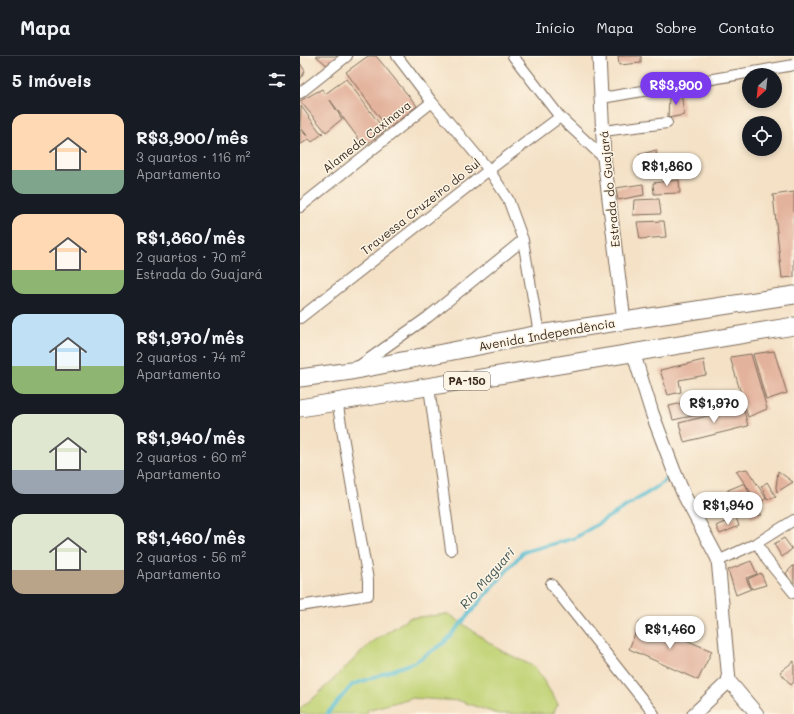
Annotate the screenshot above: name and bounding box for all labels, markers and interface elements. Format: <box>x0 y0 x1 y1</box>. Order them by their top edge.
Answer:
text: Mapa <box>20 15 71 40</box>
text: Início <box>535 18 575 37</box>
text: Mapa <box>597 18 634 37</box>
text: Sobre <box>656 18 697 37</box>
text: Contato <box>719 18 774 37</box>
north arrow <box>742 68 782 108</box>
map controls <box>742 68 782 156</box>
text: 5 imóveis <box>12 69 91 91</box>
icon: filters <box>266 69 288 91</box>
pin: R$3,900 <box>639 72 713 106</box>
text: R$3,900 <box>649 76 703 93</box>
street label: Alameda Caxinava <box>319 97 414 176</box>
button: locate <box>742 116 782 156</box>
text: R$3,900/mês <box>136 126 248 148</box>
icon: home <box>44 130 92 178</box>
street label: Estrada do Guajará <box>595 130 623 248</box>
text: 3 quartos · 116 m² <box>136 148 251 165</box>
pin: R$1,860 <box>630 153 704 187</box>
street label: Travessa Cruzeiro do Sul <box>357 154 484 258</box>
text: R$1,860 <box>641 157 693 174</box>
text: Apartamento <box>136 165 221 182</box>
text: R$1,860/mês <box>136 226 245 248</box>
icon: home <box>44 230 92 278</box>
text: 2 quartos · 70 m² <box>136 248 246 265</box>
text: Estrada do Guajará <box>136 265 263 282</box>
street label: Avenida Independência <box>477 314 616 354</box>
text: R$1,970/mês <box>136 326 244 348</box>
icon: home <box>44 330 92 378</box>
text: 2 quartos · 74 m² <box>136 348 246 365</box>
text: Apartamento <box>136 365 221 382</box>
road number: PA-150 <box>444 372 490 390</box>
pin: R$1,970 <box>677 390 751 424</box>
text: R$1,970 <box>689 394 739 411</box>
text: R$1,940/mês <box>136 426 245 448</box>
icon: home <box>44 430 92 478</box>
text: 2 quartos · 60 m² <box>136 448 247 465</box>
text: Apartamento <box>136 465 221 482</box>
pin: R$1,940 <box>691 492 765 526</box>
text: R$1,940 <box>702 496 754 513</box>
text: R$1,460/mês <box>136 526 245 548</box>
icon: home <box>44 530 92 578</box>
water label: Rio Maguari <box>455 543 518 612</box>
text: 2 quartos · 56 m² <box>136 548 246 565</box>
text: Apartamento <box>136 565 221 582</box>
pin: R$1,460 <box>633 616 707 650</box>
text: R$1,460 <box>644 620 696 637</box>

